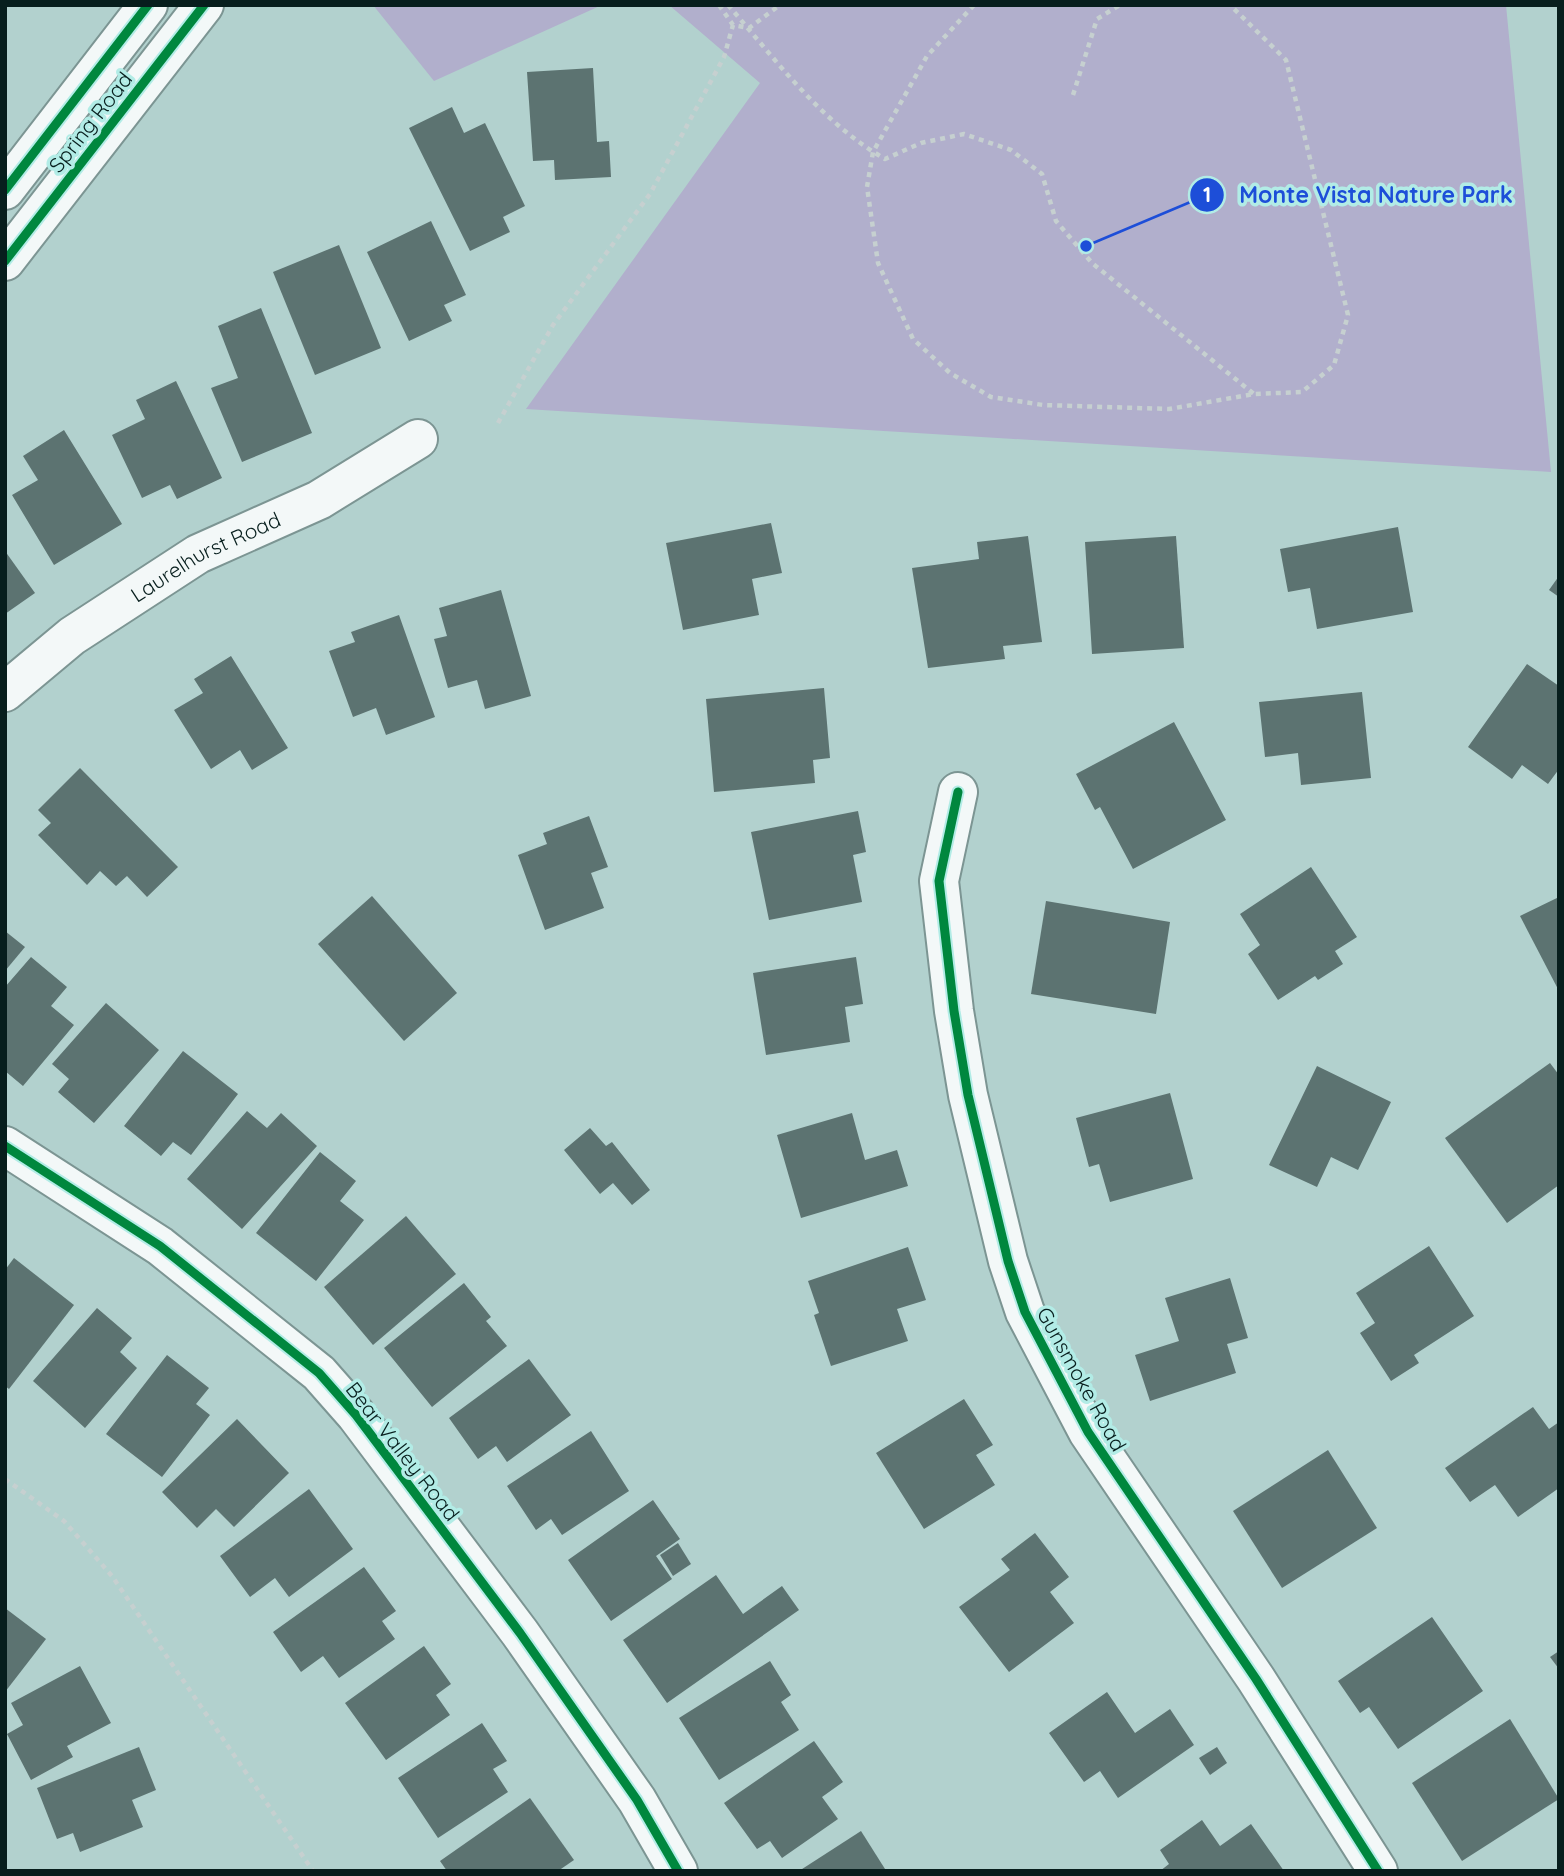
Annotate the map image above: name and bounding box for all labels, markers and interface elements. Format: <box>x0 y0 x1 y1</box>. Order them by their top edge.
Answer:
street label: Spring Road <box>43 67 137 177</box>
callout: Monte Vista Nature Park <box>1190 173 1526 217</box>
text: Monte Vista Nature Park <box>1239 180 1513 209</box>
text: 1 <box>1203 181 1211 207</box>
street label: Laurelhurst Road <box>125 506 284 607</box>
street label: Gunsmoke Road <box>1032 1302 1132 1456</box>
street label: Bear Valley Road <box>341 1376 465 1526</box>

